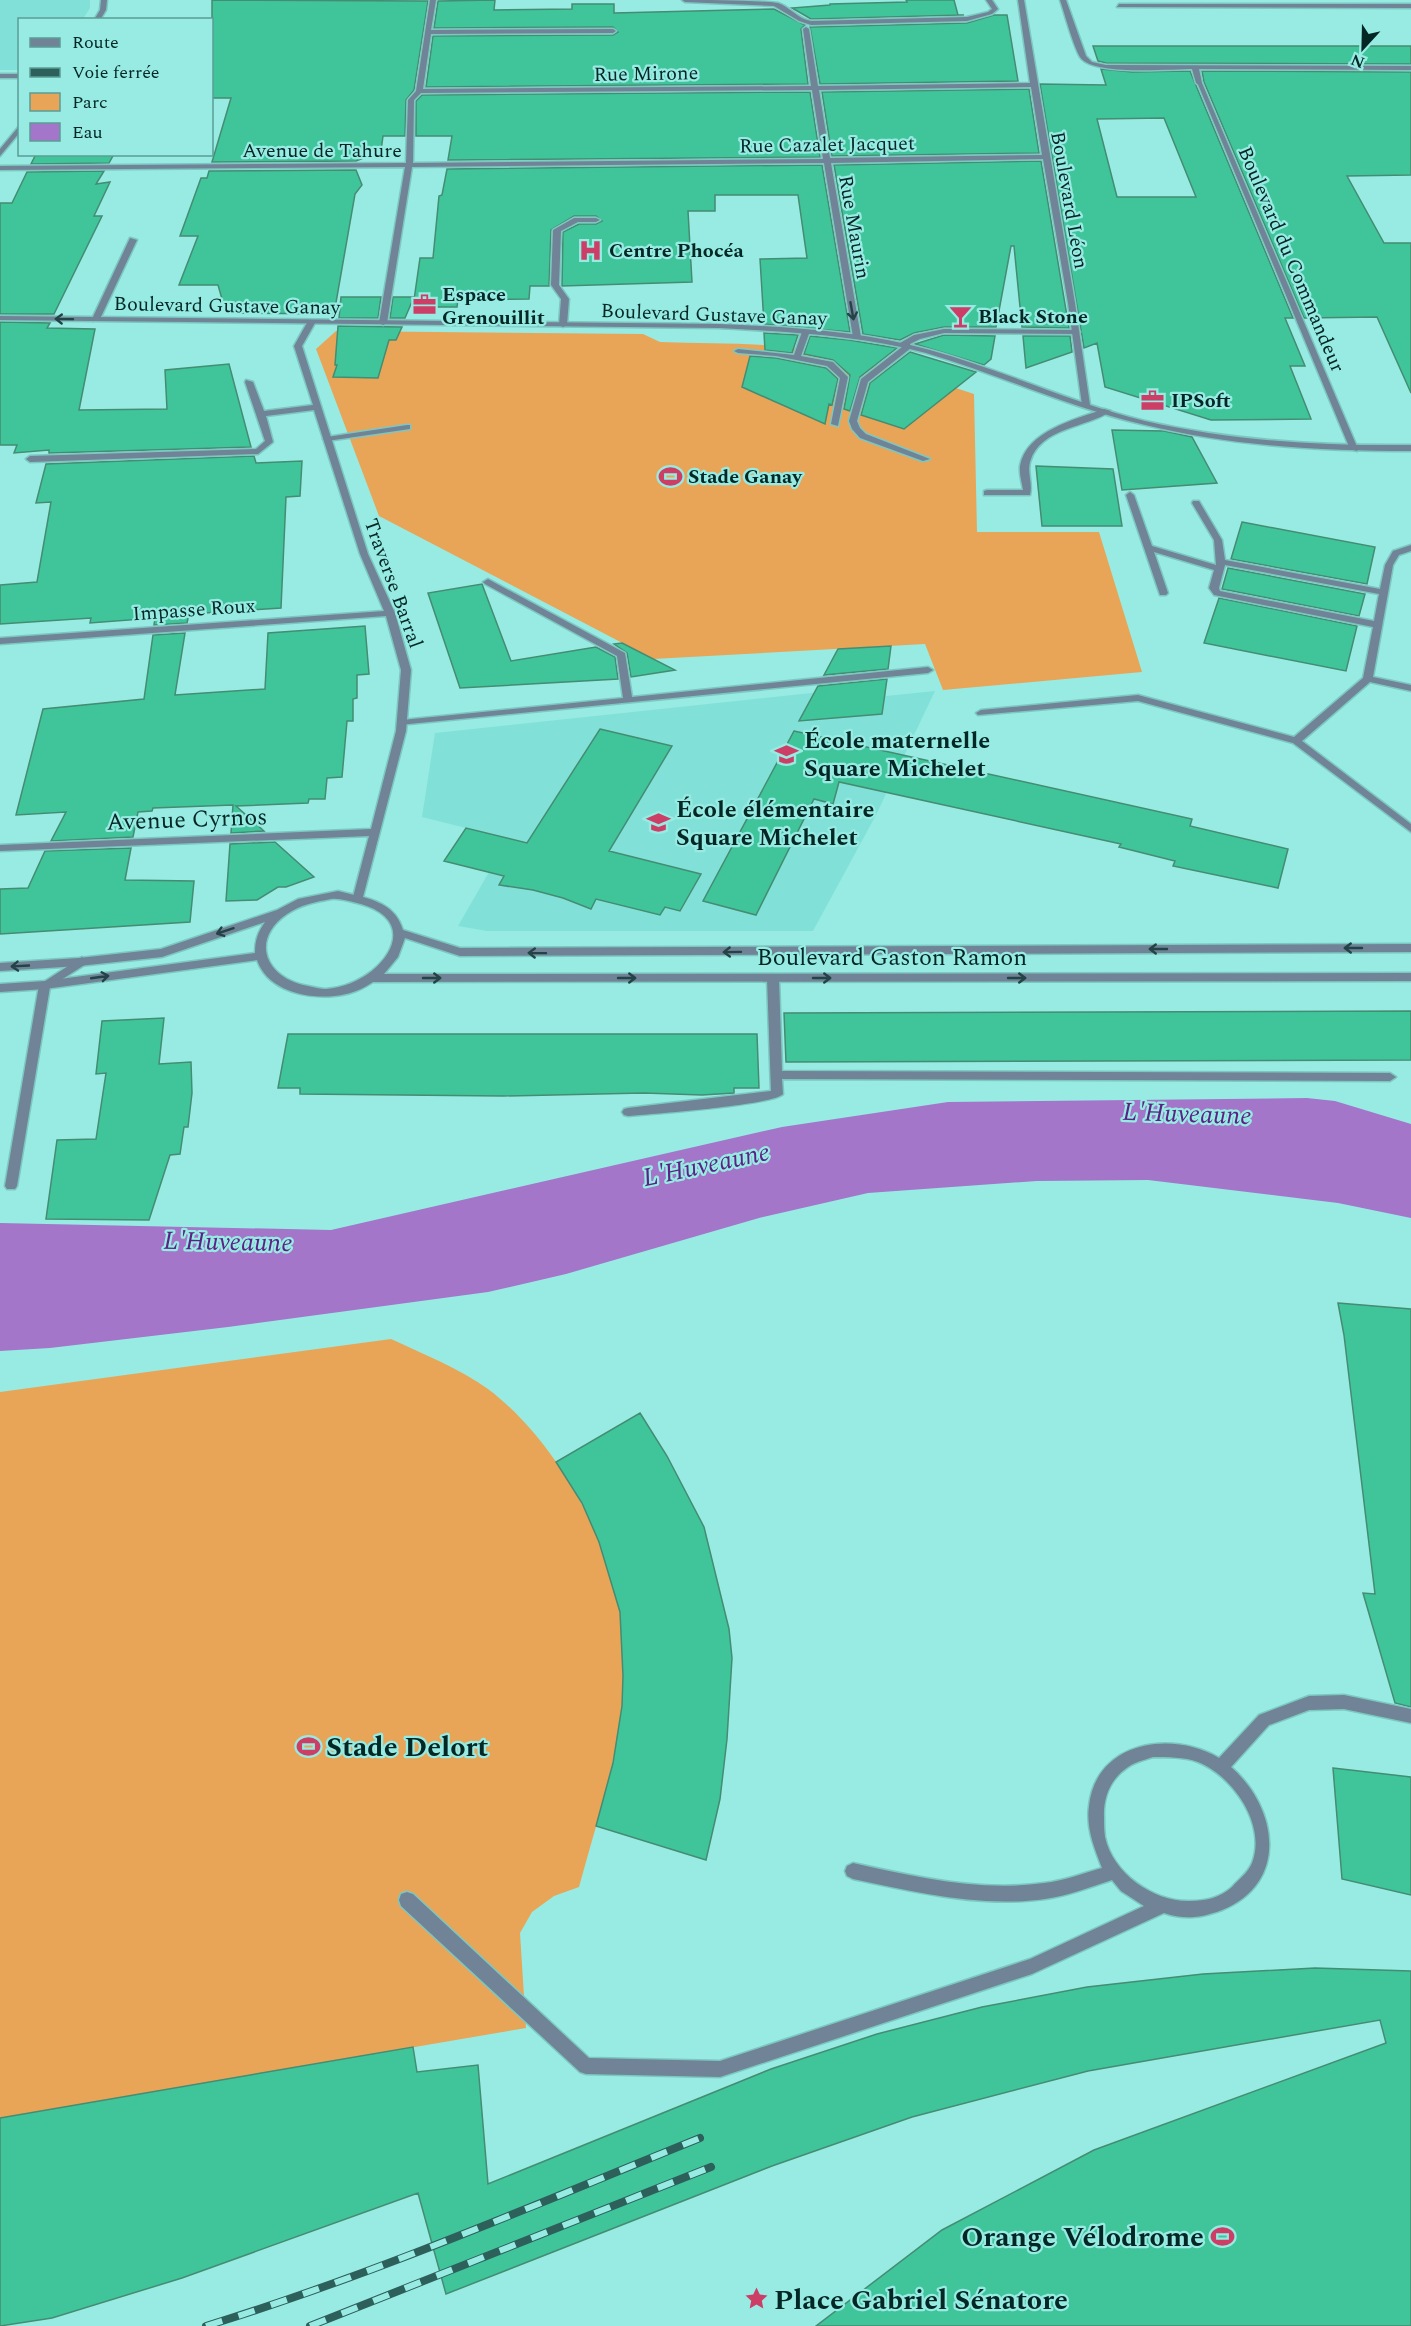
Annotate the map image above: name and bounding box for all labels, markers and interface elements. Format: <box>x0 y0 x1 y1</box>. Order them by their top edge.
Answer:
legend <box>18 18 213 156</box>
north arrow <box>1333 18 1393 78</box>
text: Route <box>72 29 119 56</box>
text: N <box>1347 47 1368 75</box>
street label: Rue Mirone <box>593 58 699 90</box>
text: Voie ferrée <box>72 59 160 86</box>
text: Parc <box>72 89 108 116</box>
text: Eau <box>72 119 103 146</box>
street label: Rue Cazalet Jacquet <box>739 128 915 162</box>
street label: Boulevard Léon <box>1042 129 1096 271</box>
street label: Avenue de Tahure <box>242 136 402 166</box>
street label: Boulevard du Commandeur <box>1230 142 1352 377</box>
street label: Rue Maurin <box>830 173 878 282</box>
place label: Centre Phocéa <box>609 236 744 266</box>
hospital icon: Centre Phocéa <box>578 237 604 263</box>
place label: Espace Grenouillit <box>442 280 545 333</box>
street label: Boulevard Gustave Ganay <box>113 289 342 323</box>
office icon: Espace Grenouillit <box>411 292 437 318</box>
street label: Boulevard Gustave Ganay <box>600 296 829 334</box>
one-way arrow <box>847 301 858 320</box>
place label: Black Stone <box>978 302 1088 332</box>
bar icon: Black Stone <box>947 303 973 329</box>
one-way arrow <box>54 313 74 325</box>
place label: IPSoft <box>1171 386 1231 416</box>
office icon: IPSoft <box>1140 387 1166 413</box>
place label: Stade Ganay <box>688 462 803 492</box>
sports icon: Stade Ganay <box>657 463 683 489</box>
street label: Traverse Barral <box>356 514 430 652</box>
street label: Impasse Roux <box>132 591 257 629</box>
place label: École maternelle Square Michelet <box>804 723 990 787</box>
school or university icon: École maternelle Square Michelet <box>773 741 799 767</box>
place label: École élémentaire Square Michelet <box>676 792 874 856</box>
street label: Avenue Cyrnos <box>106 799 268 841</box>
school or university icon: École élémentaire Square Michelet <box>645 810 671 836</box>
one-way arrow <box>216 926 235 937</box>
street label: Boulevard Gaston Ramon <box>757 940 1027 976</box>
one-way arrow <box>1343 942 1363 954</box>
one-way arrow <box>1148 943 1168 955</box>
one-way arrow <box>722 946 742 957</box>
one-way arrow <box>527 947 547 959</box>
one-way arrow <box>10 960 30 971</box>
one-way arrow <box>89 971 109 982</box>
one-way arrow <box>422 972 442 984</box>
one-way arrow <box>812 972 832 984</box>
one-way arrow <box>1007 972 1027 984</box>
one-way arrow <box>617 973 637 984</box>
water label: L'Huveaune <box>1122 1092 1252 1136</box>
water label: L'Huveaune <box>639 1132 774 1198</box>
water label: L'Huveaune <box>163 1221 293 1263</box>
place label: Stade Delort <box>326 1726 488 1769</box>
sports icon: Stade Delort <box>295 1733 321 1759</box>
place label: Orange Vélodrome <box>961 2216 1204 2259</box>
sports icon: Orange Vélodrome <box>1209 2223 1235 2249</box>
place label: Place Gabriel Sénatore <box>774 2279 1068 2322</box>
place icon: Place Gabriel Sénatore <box>743 2286 769 2312</box>

